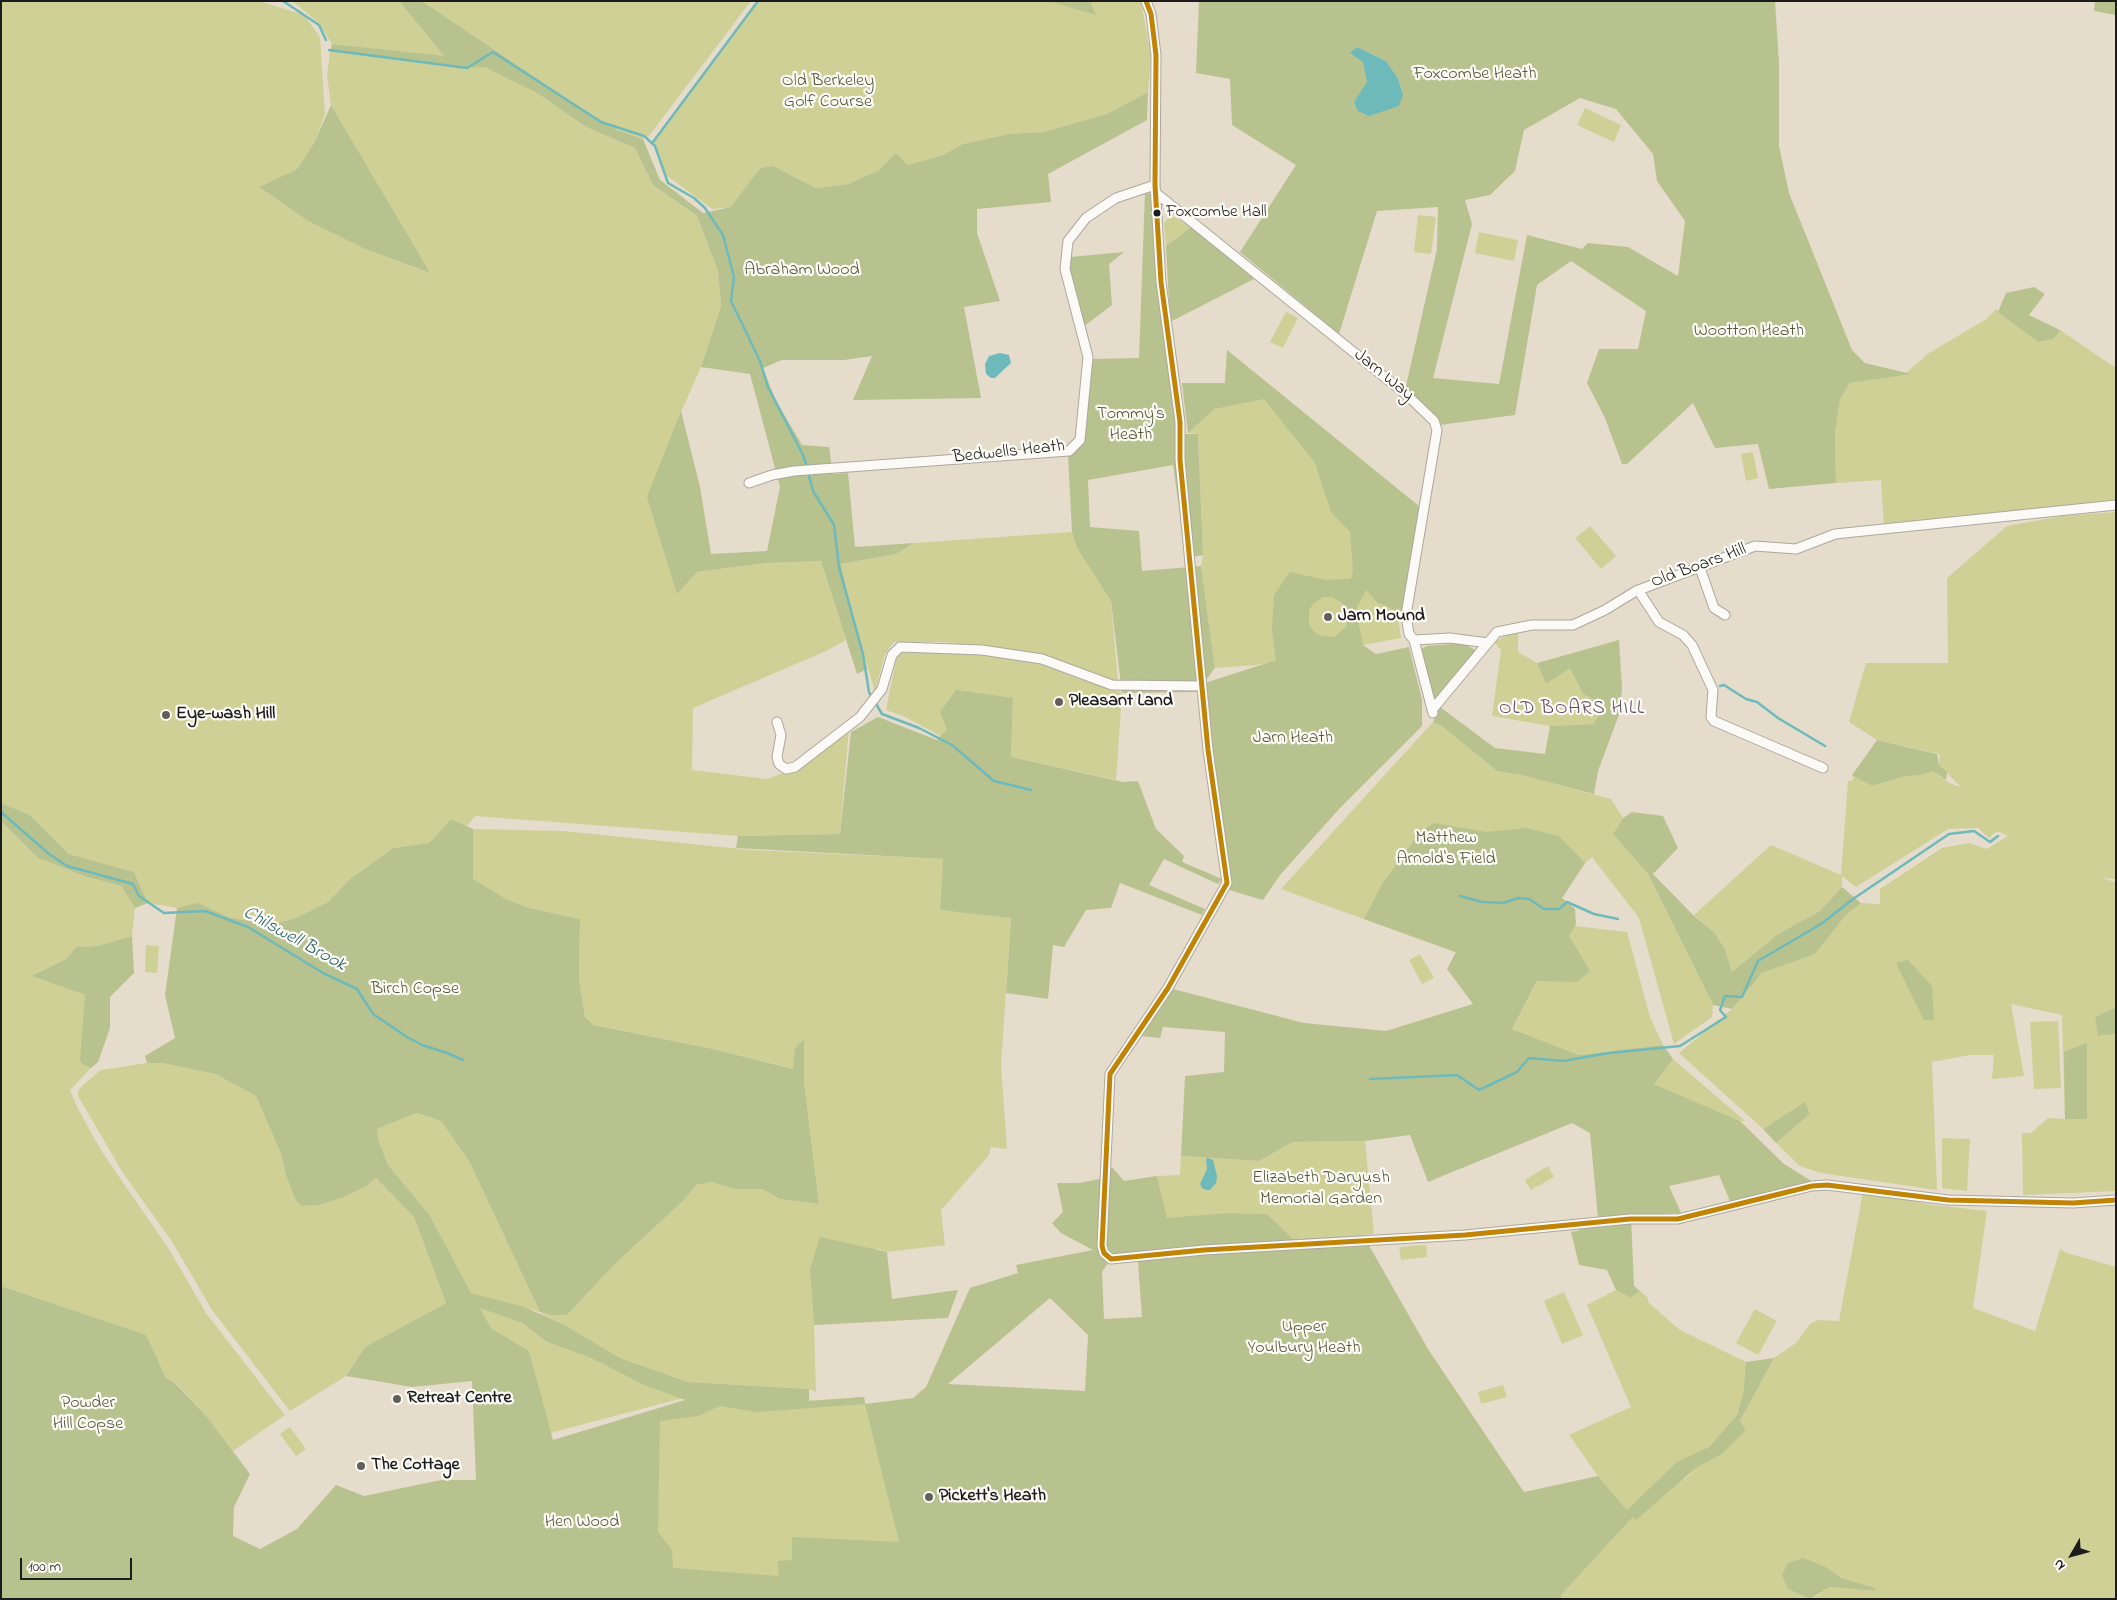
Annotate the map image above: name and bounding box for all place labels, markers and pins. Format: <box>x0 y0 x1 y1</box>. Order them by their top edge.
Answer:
place label: Foxcombe Hall <box>1166 203 1267 223</box>
marker: Foxcombe Hall <box>1152 208 1162 218</box>
place label: Jarn Mound <box>1338 606 1425 628</box>
marker: Jarn Mound <box>1322 611 1334 623</box>
place label: Pleasant Land <box>1069 691 1173 713</box>
marker: Pleasant Land <box>1053 696 1065 708</box>
place label: Eye-wash Hill <box>176 704 275 726</box>
marker: Eye-wash Hill <box>160 709 172 721</box>
place label: Retreat Centre <box>407 1388 511 1410</box>
marker: Retreat Centre <box>391 1393 403 1405</box>
place label: The Cottage <box>371 1455 460 1477</box>
marker: The Cottage <box>355 1460 367 1472</box>
place label: Pickett's Heath <box>939 1486 1046 1508</box>
marker: Pickett's Heath <box>923 1491 935 1503</box>

